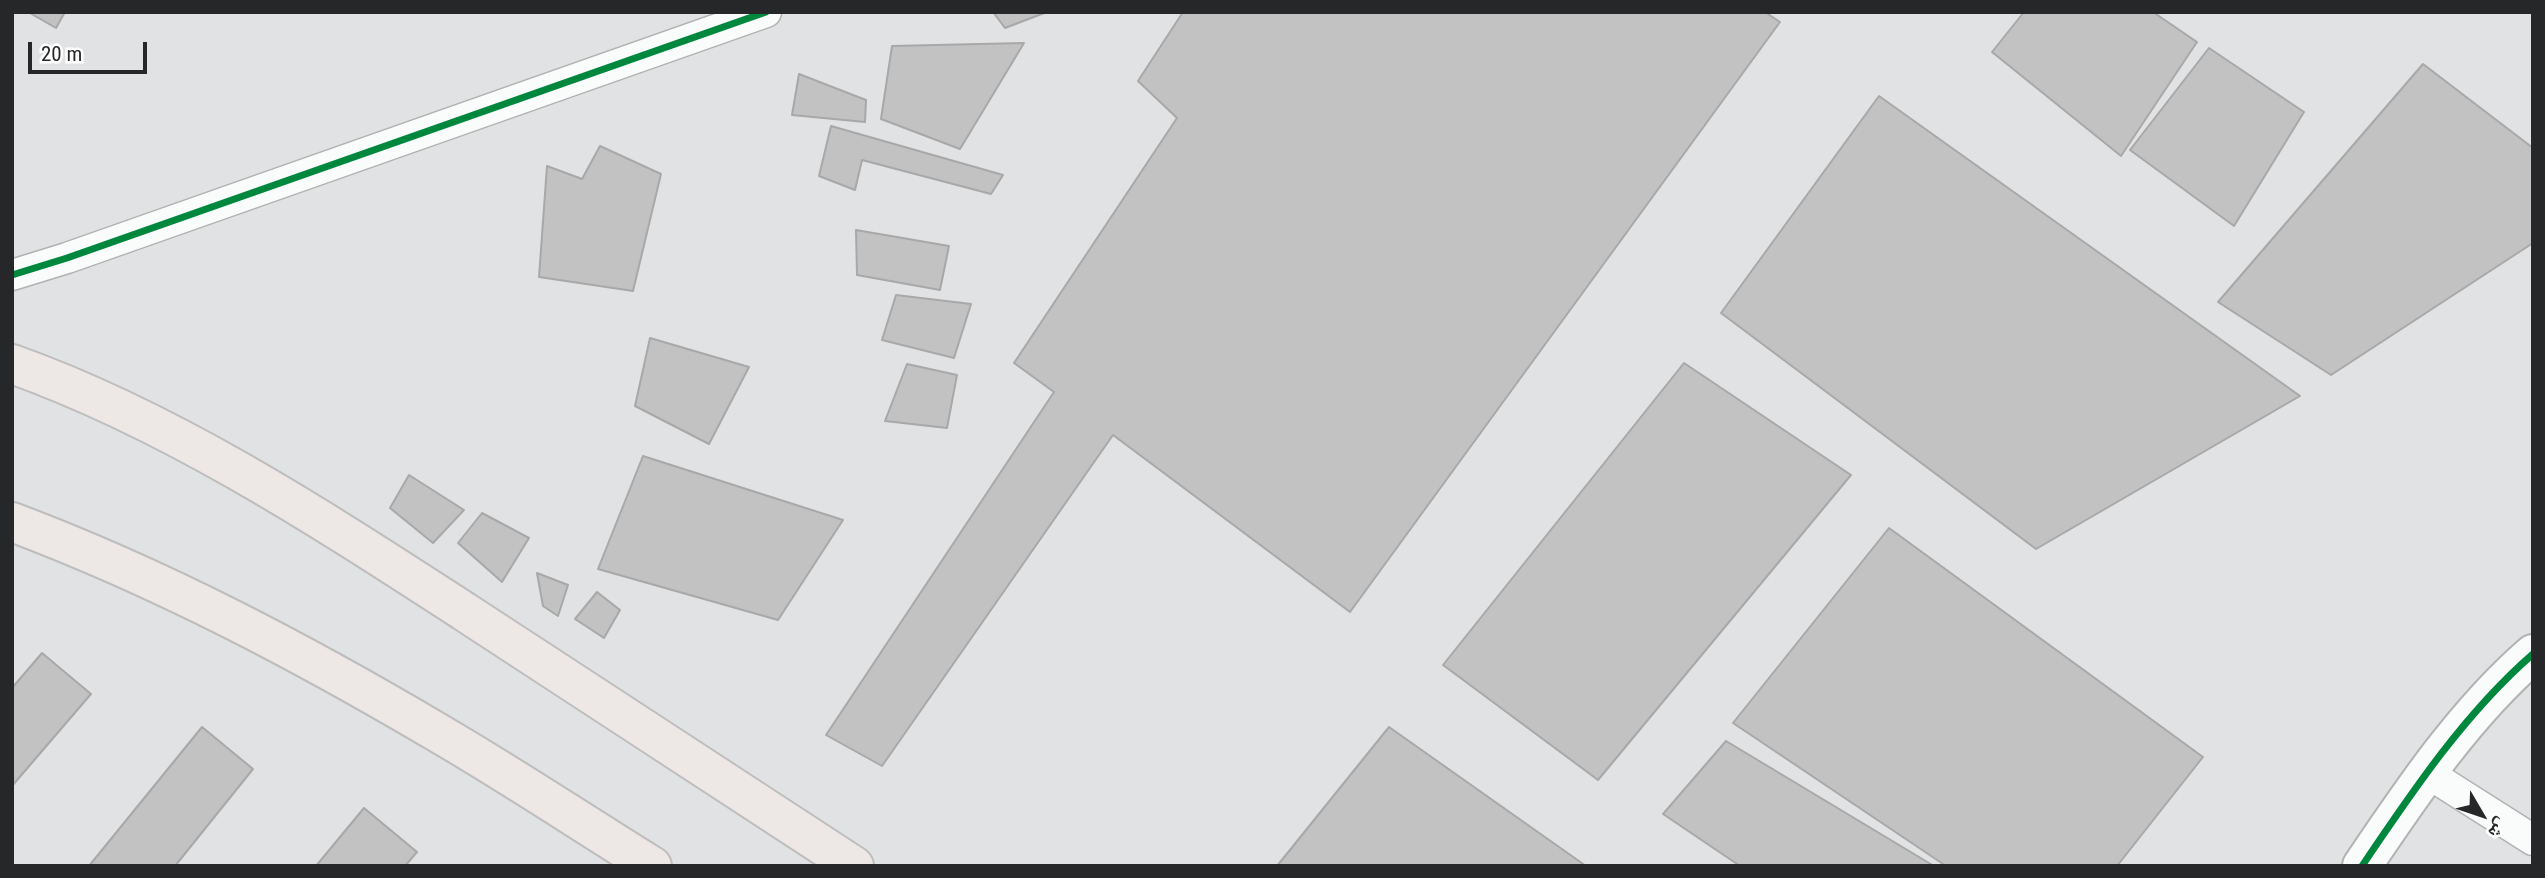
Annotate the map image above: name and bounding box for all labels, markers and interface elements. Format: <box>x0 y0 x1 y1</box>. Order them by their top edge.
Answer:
scale bar <box>32 28 150 72</box>
text: 20 m <box>41 42 82 66</box>
north arrow <box>2447 780 2517 850</box>
text: ش <box>2483 813 2514 844</box>

